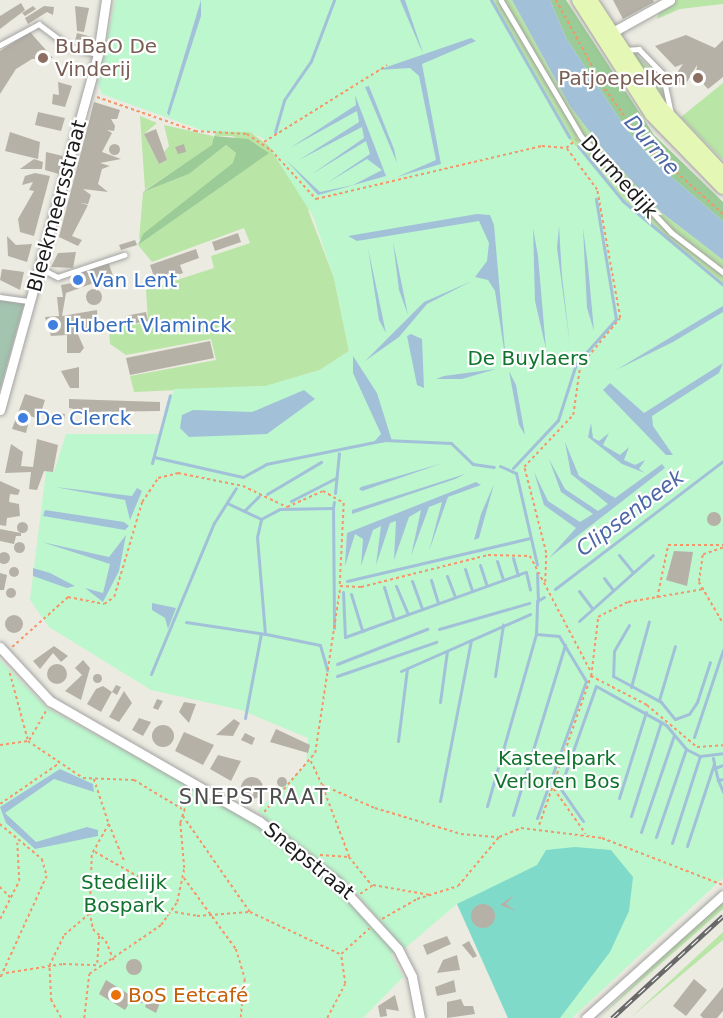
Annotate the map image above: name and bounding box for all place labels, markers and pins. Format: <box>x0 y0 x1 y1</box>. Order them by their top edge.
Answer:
place label: BuBaO De Vinderij <box>55 34 157 81</box>
marker: BuBaO De Vinderij <box>36 51 50 65</box>
place label: Patjoepelken <box>558 66 686 90</box>
marker: Patjoepelken <box>691 71 705 85</box>
place label: Van Lent <box>90 268 177 292</box>
marker: Van Lent <box>71 273 85 287</box>
place label: Hubert Vlaminck <box>65 313 232 337</box>
marker: Hubert Vlaminck <box>46 318 60 332</box>
place label: De Clerck <box>35 406 131 430</box>
marker: De Clerck <box>16 411 30 425</box>
place label: BoS Eetcafé <box>128 983 248 1007</box>
marker: BoS Eetcafé <box>109 988 123 1002</box>

